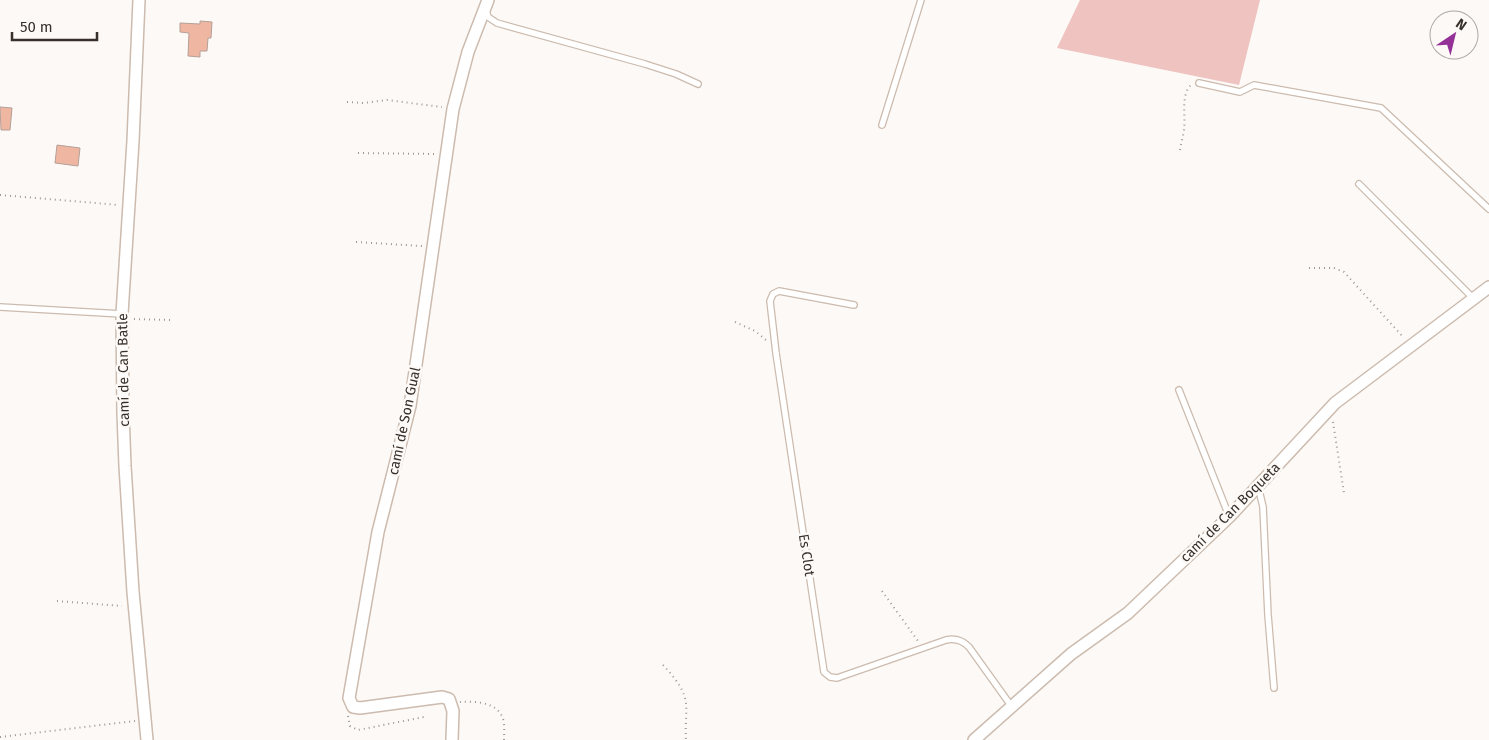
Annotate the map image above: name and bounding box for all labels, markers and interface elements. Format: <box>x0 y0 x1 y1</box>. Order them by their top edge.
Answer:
scale bar <box>12 10 98 42</box>
north arrow <box>1429 10 1479 60</box>
text: N <box>1452 15 1470 34</box>
text: 50 m <box>20 18 53 36</box>
street label: camí de Can Batle <box>114 313 133 427</box>
street label: camí de Son Gual <box>385 366 424 477</box>
street label: camí de Can Boqueta <box>1177 459 1284 566</box>
street label: Es Clot <box>795 533 818 578</box>

